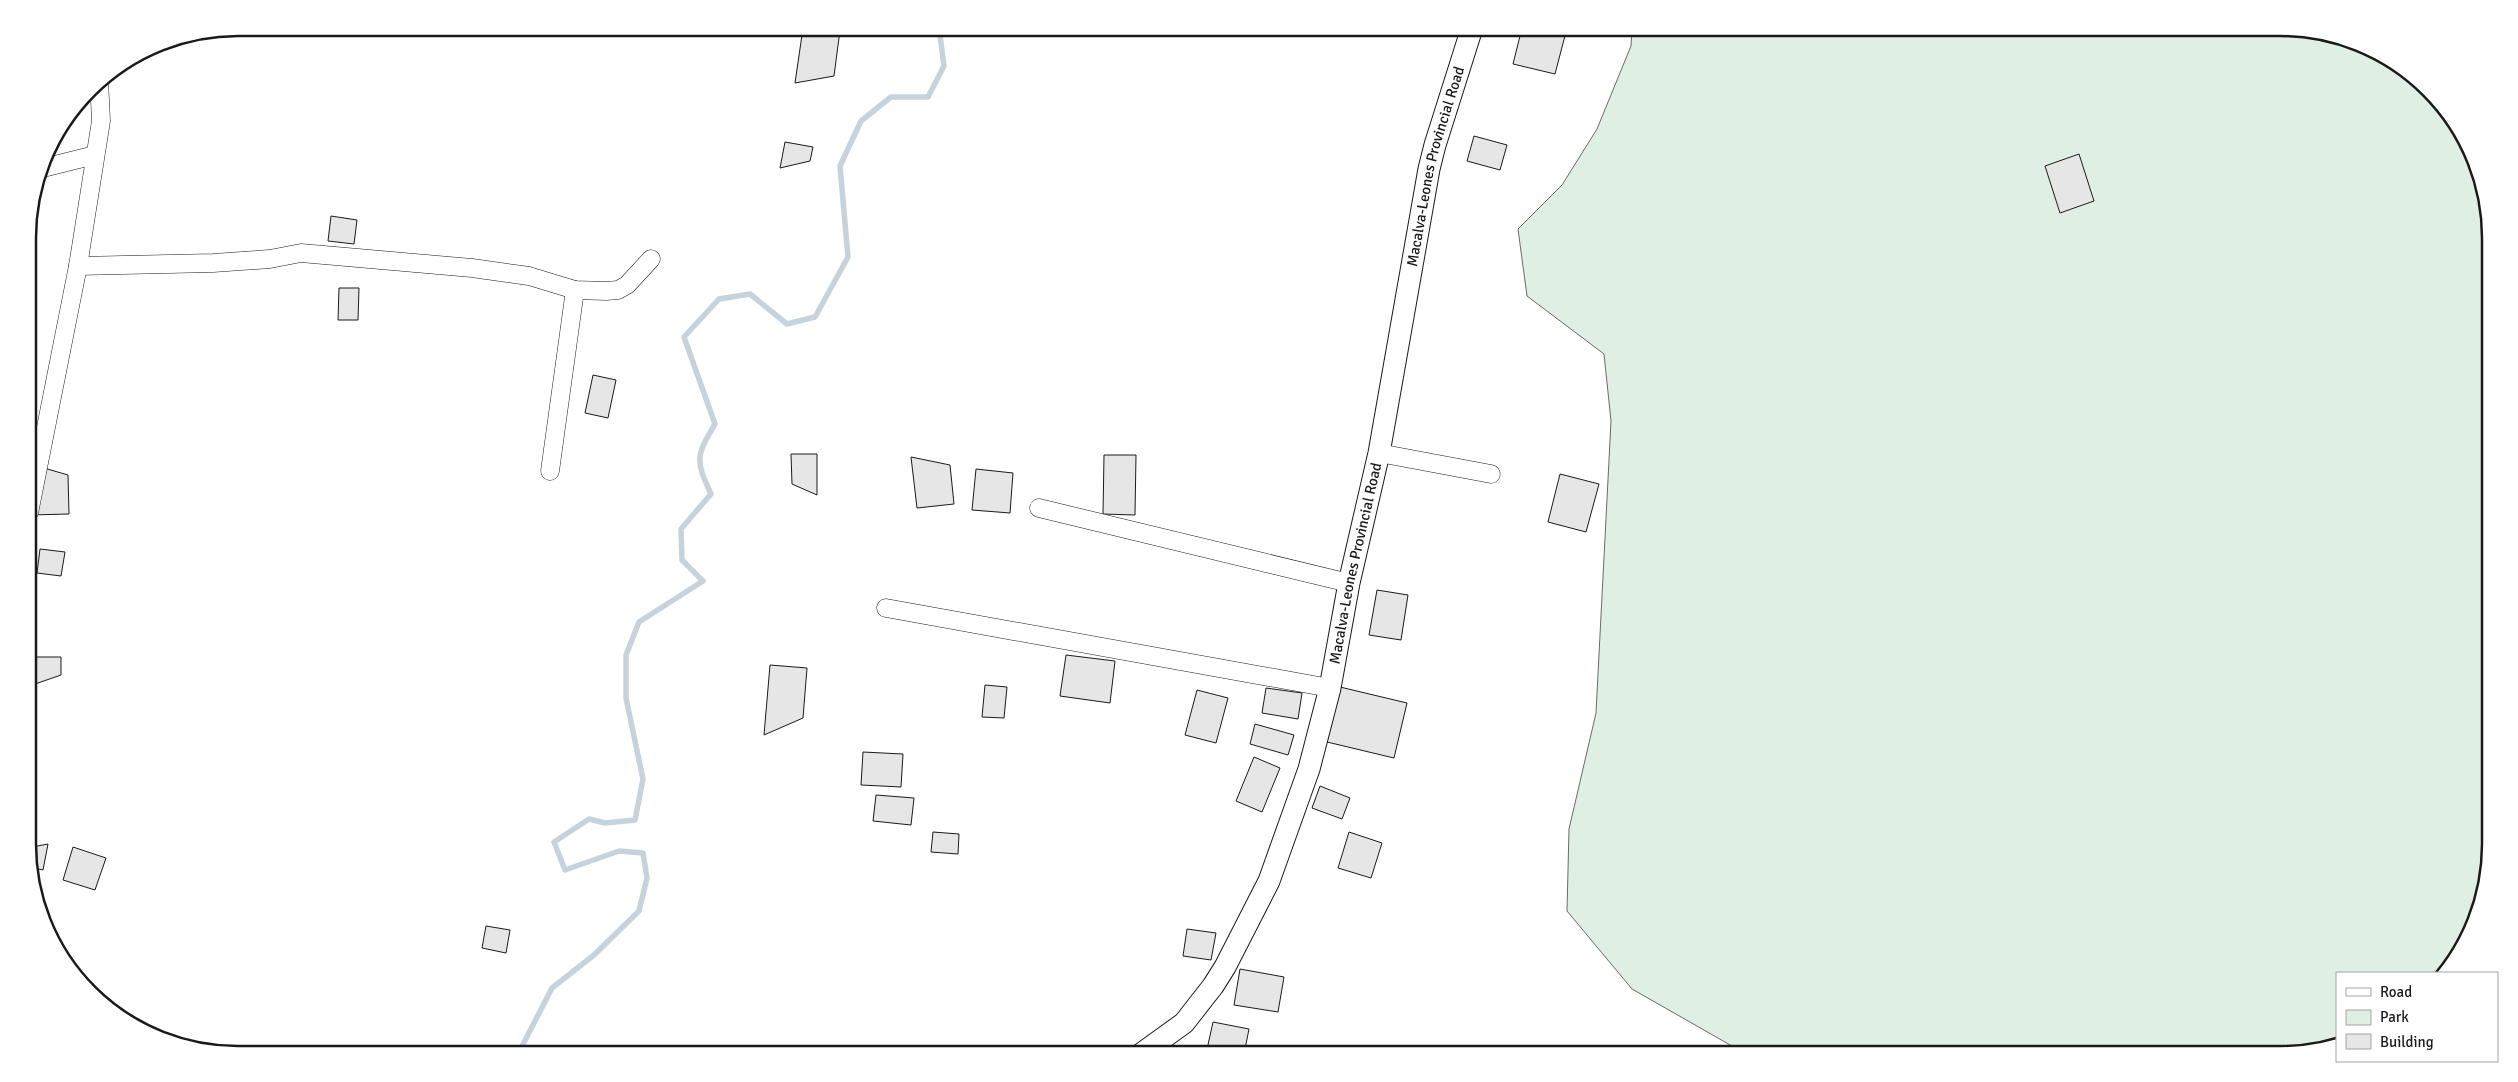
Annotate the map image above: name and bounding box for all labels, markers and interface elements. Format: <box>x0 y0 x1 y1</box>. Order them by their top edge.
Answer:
street label: Macalva-Leones Provincial Road <box>1403 64 1468 268</box>
street label: Macalva-Leones Provincial Road <box>1326 461 1386 665</box>
legend <box>2336 972 2498 1062</box>
text: Road <box>2380 983 2412 1001</box>
text: Park <box>2380 1008 2409 1026</box>
text: Building <box>2380 1033 2434 1051</box>

